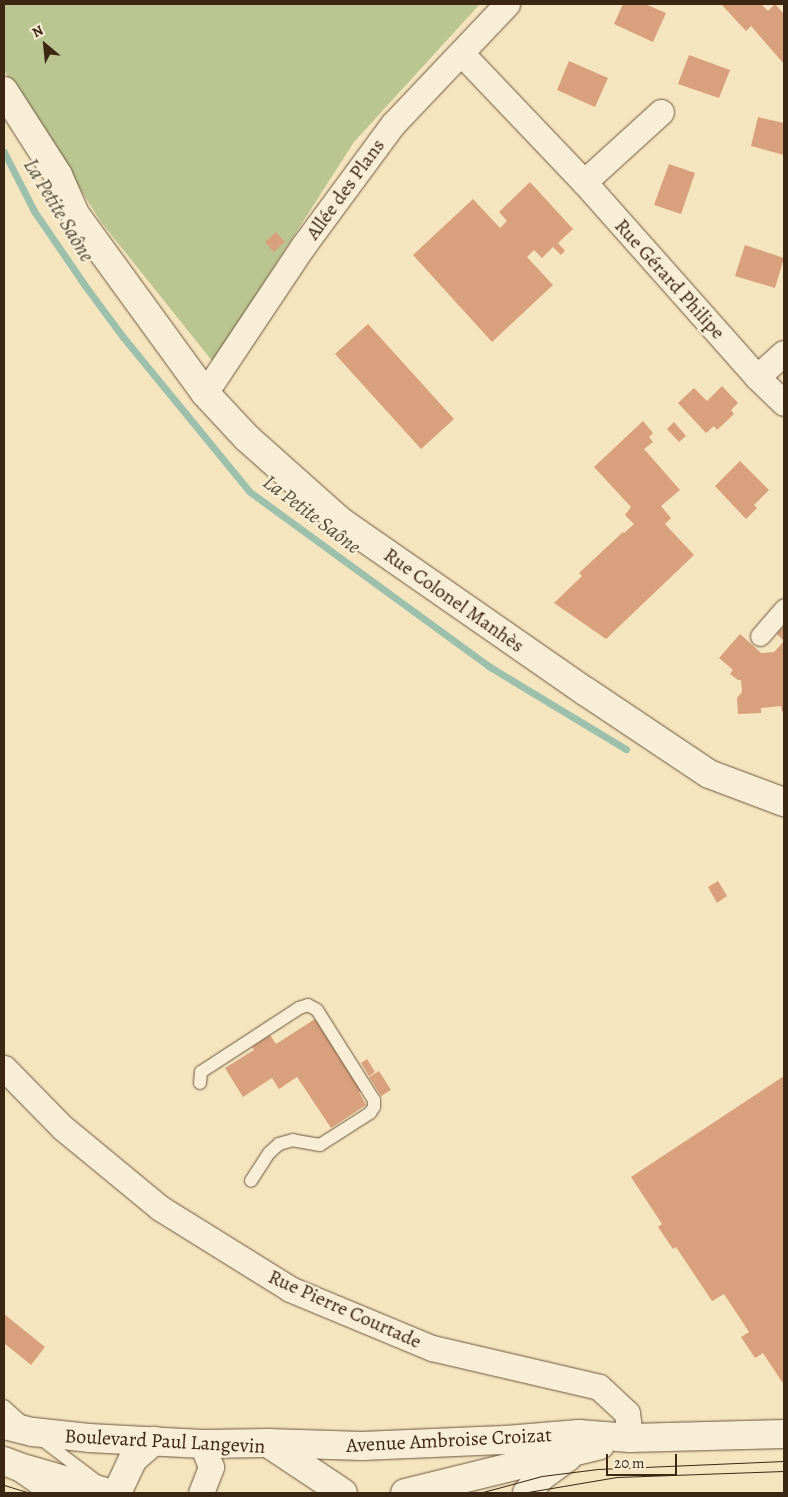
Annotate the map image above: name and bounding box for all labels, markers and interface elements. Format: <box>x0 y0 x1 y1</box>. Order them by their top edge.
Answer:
north arrow <box>20 20 70 70</box>
text: N <box>29 21 47 42</box>
street label: Allée des Plans <box>300 134 390 244</box>
water label: La Petite Saône <box>18 154 100 266</box>
street label: Rue Gérard Philipe <box>610 214 730 344</box>
water label: La Petite Saône <box>258 469 366 559</box>
street label: Rue Colonel Manhès <box>379 543 529 657</box>
street label: Rue Pierre Courtade <box>265 1264 425 1354</box>
street label: Avenue Ambroise Croizat <box>346 1423 552 1457</box>
street label: Boulevard Paul Langevin <box>64 1424 266 1458</box>
scale bar <box>608 1444 679 1476</box>
text: 20 m <box>614 1453 645 1473</box>

